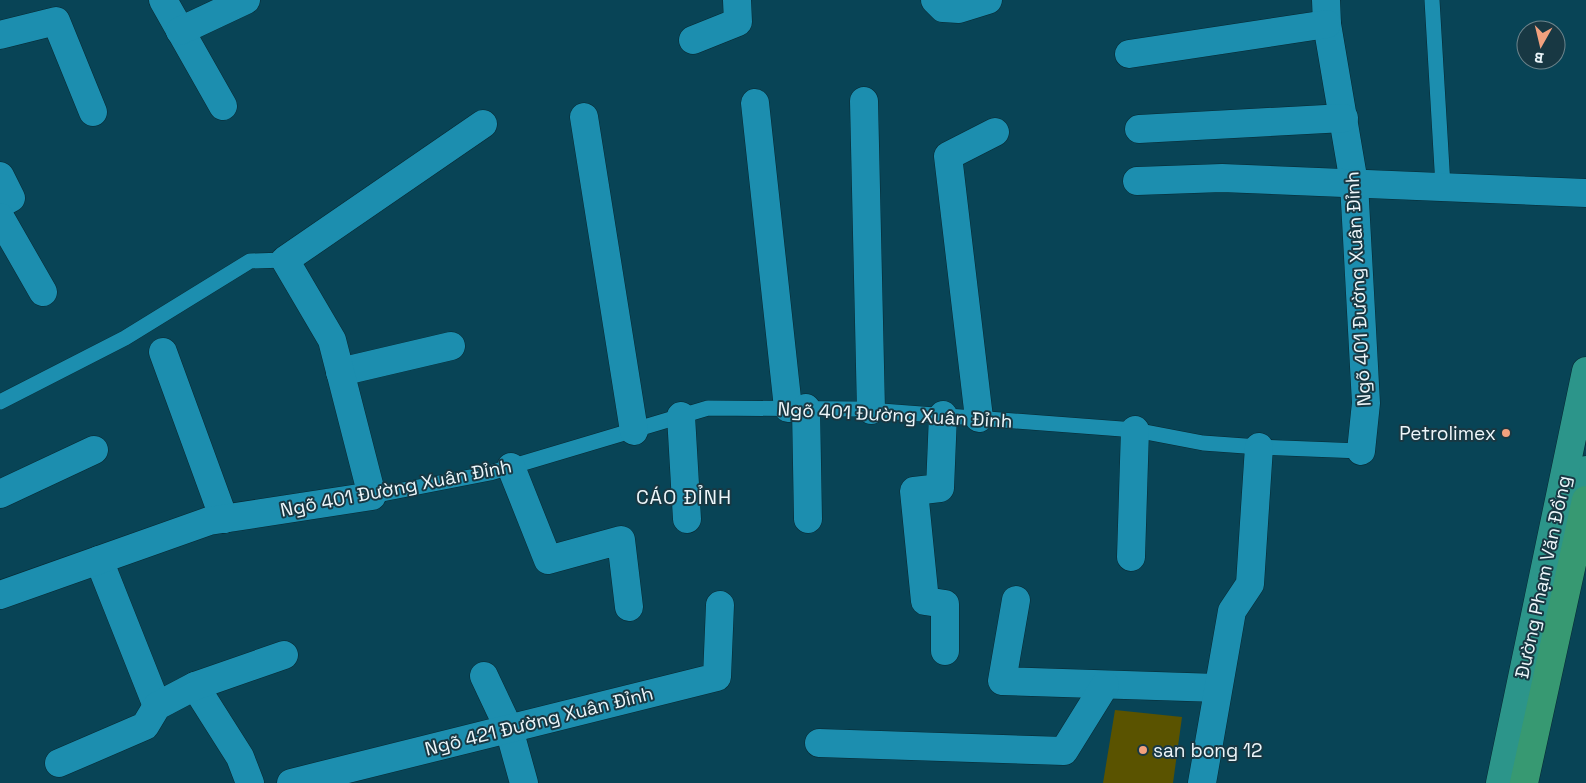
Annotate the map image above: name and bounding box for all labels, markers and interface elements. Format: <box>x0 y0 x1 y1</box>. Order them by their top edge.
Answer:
north arrow <box>1516 20 1566 70</box>
text: B <box>1533 48 1545 67</box>
street label: Ngõ 401 Đường Xuân Đỉnh <box>1339 171 1377 407</box>
street label: Ngõ 401 Đường Xuân Đỉnh <box>777 396 1013 434</box>
place label: Petrolimex <box>1399 421 1496 446</box>
marker: Petrolimex <box>1500 427 1512 439</box>
street label: Ngõ 401 Đường Xuân Đỉnh <box>278 453 514 523</box>
street label: Đường Phạm Văn Đồng <box>1509 473 1577 681</box>
district label: CÁO ĐỈNH <box>636 484 732 510</box>
street label: Ngõ 421 Đường Xuân Đỉnh <box>422 681 656 761</box>
place label: san bong 12 <box>1153 738 1263 763</box>
marker: san bong 12 <box>1137 744 1149 756</box>

